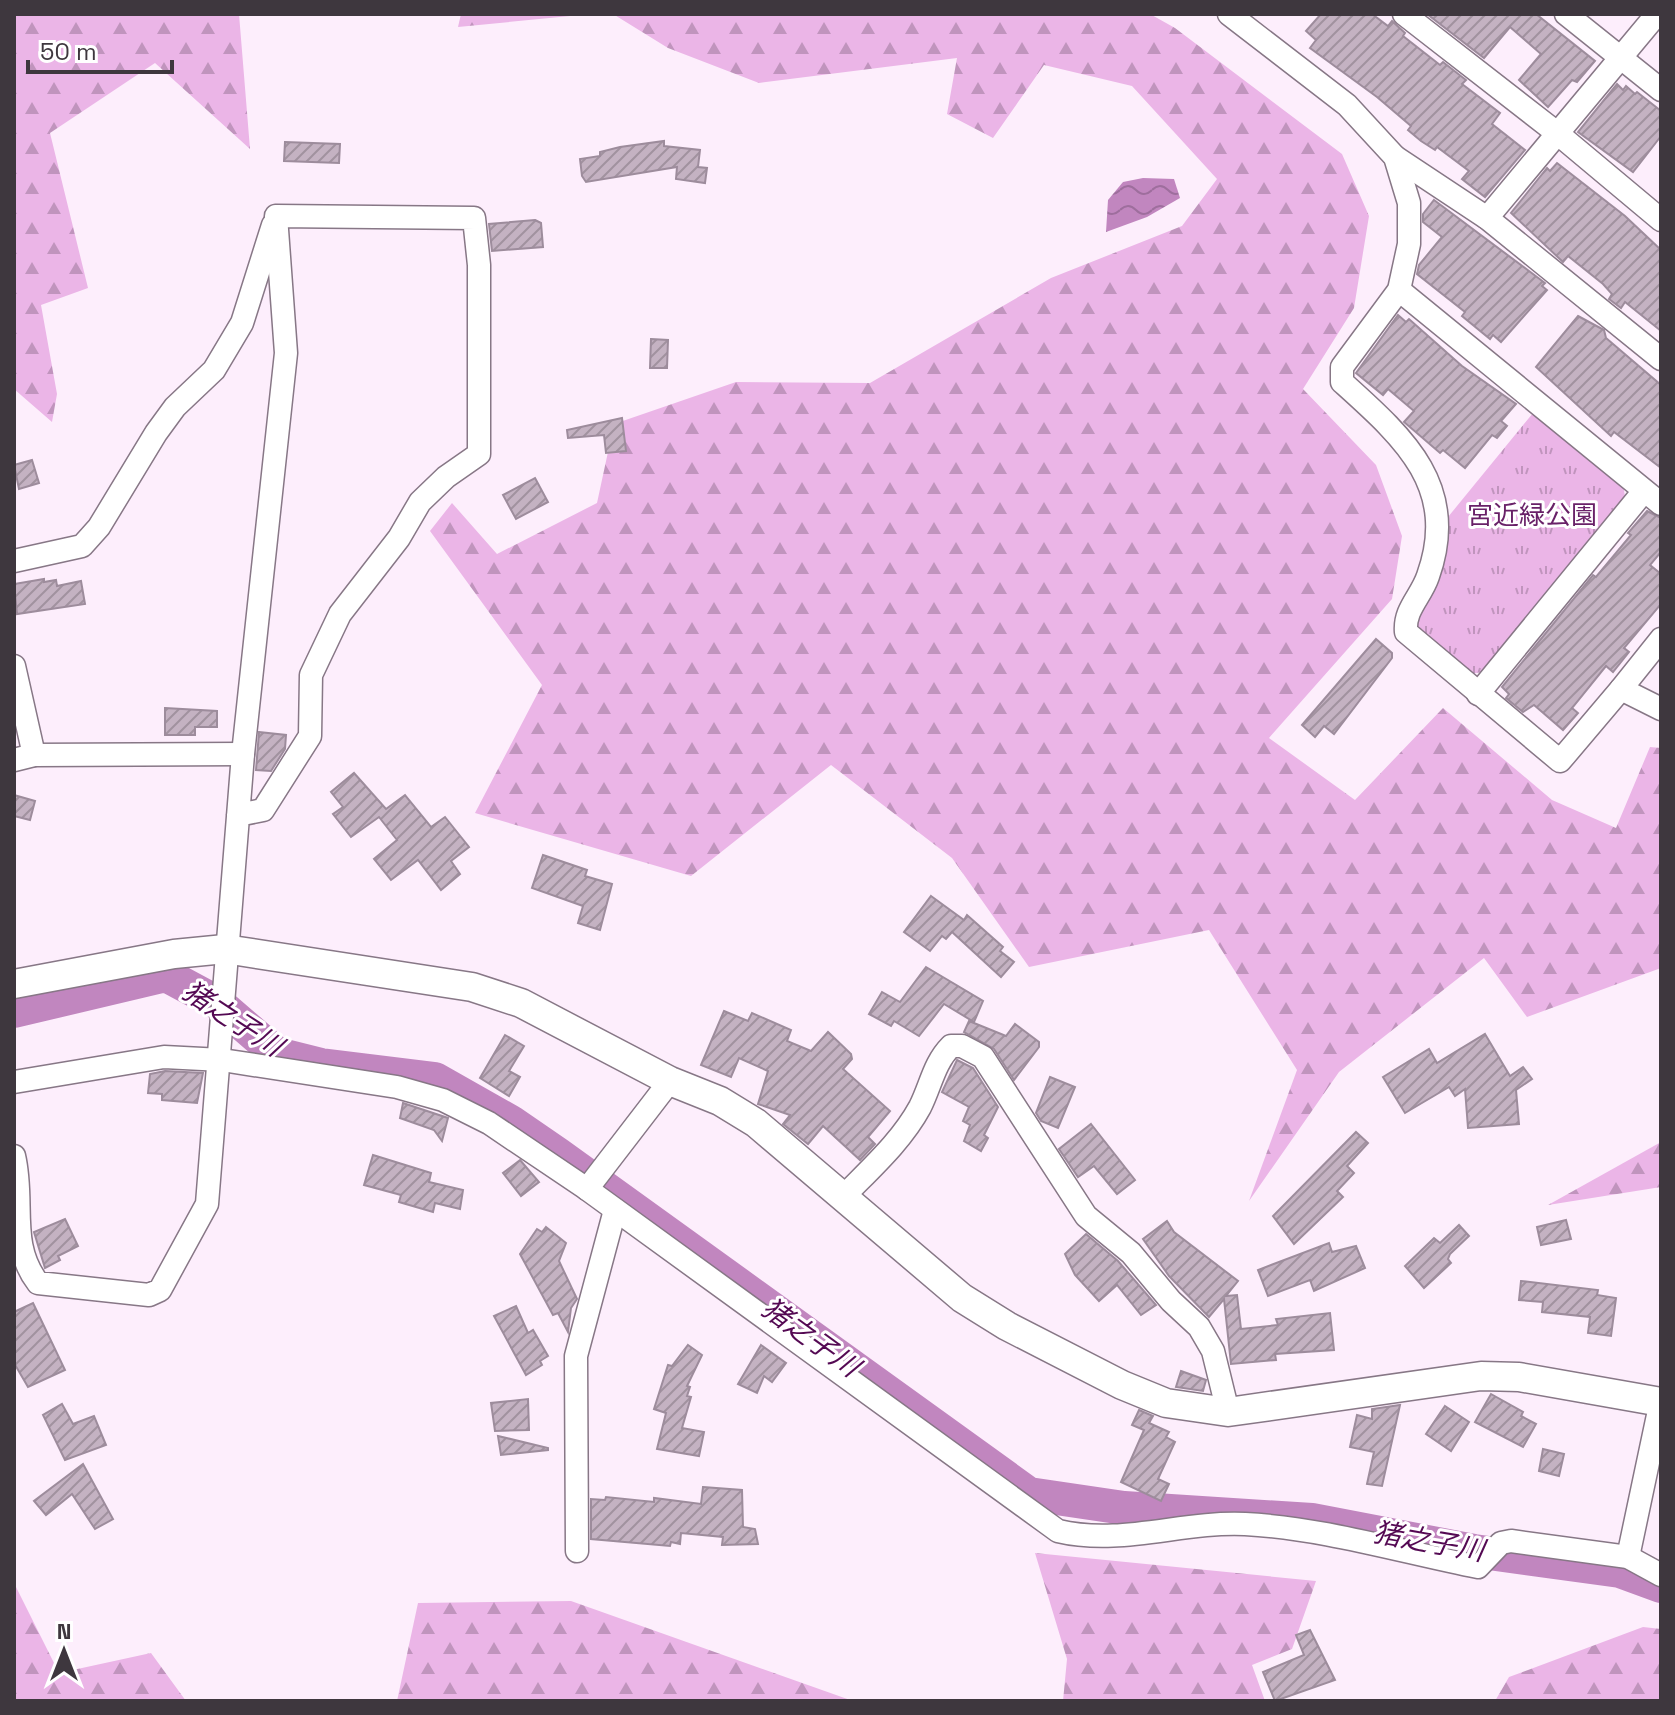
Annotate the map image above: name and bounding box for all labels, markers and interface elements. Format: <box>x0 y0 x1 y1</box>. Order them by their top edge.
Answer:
scale bar <box>28 24 172 74</box>
text: 50 m <box>40 36 97 67</box>
park label: 宮近緑公園 <box>1467 498 1597 532</box>
water label: 猪之子川 <box>176 972 292 1065</box>
water label: 猪之子川 <box>755 1290 869 1386</box>
water label: 猪之子川 <box>1371 1514 1490 1569</box>
north arrow <box>24 1611 104 1691</box>
text: N <box>57 1617 71 1645</box>

